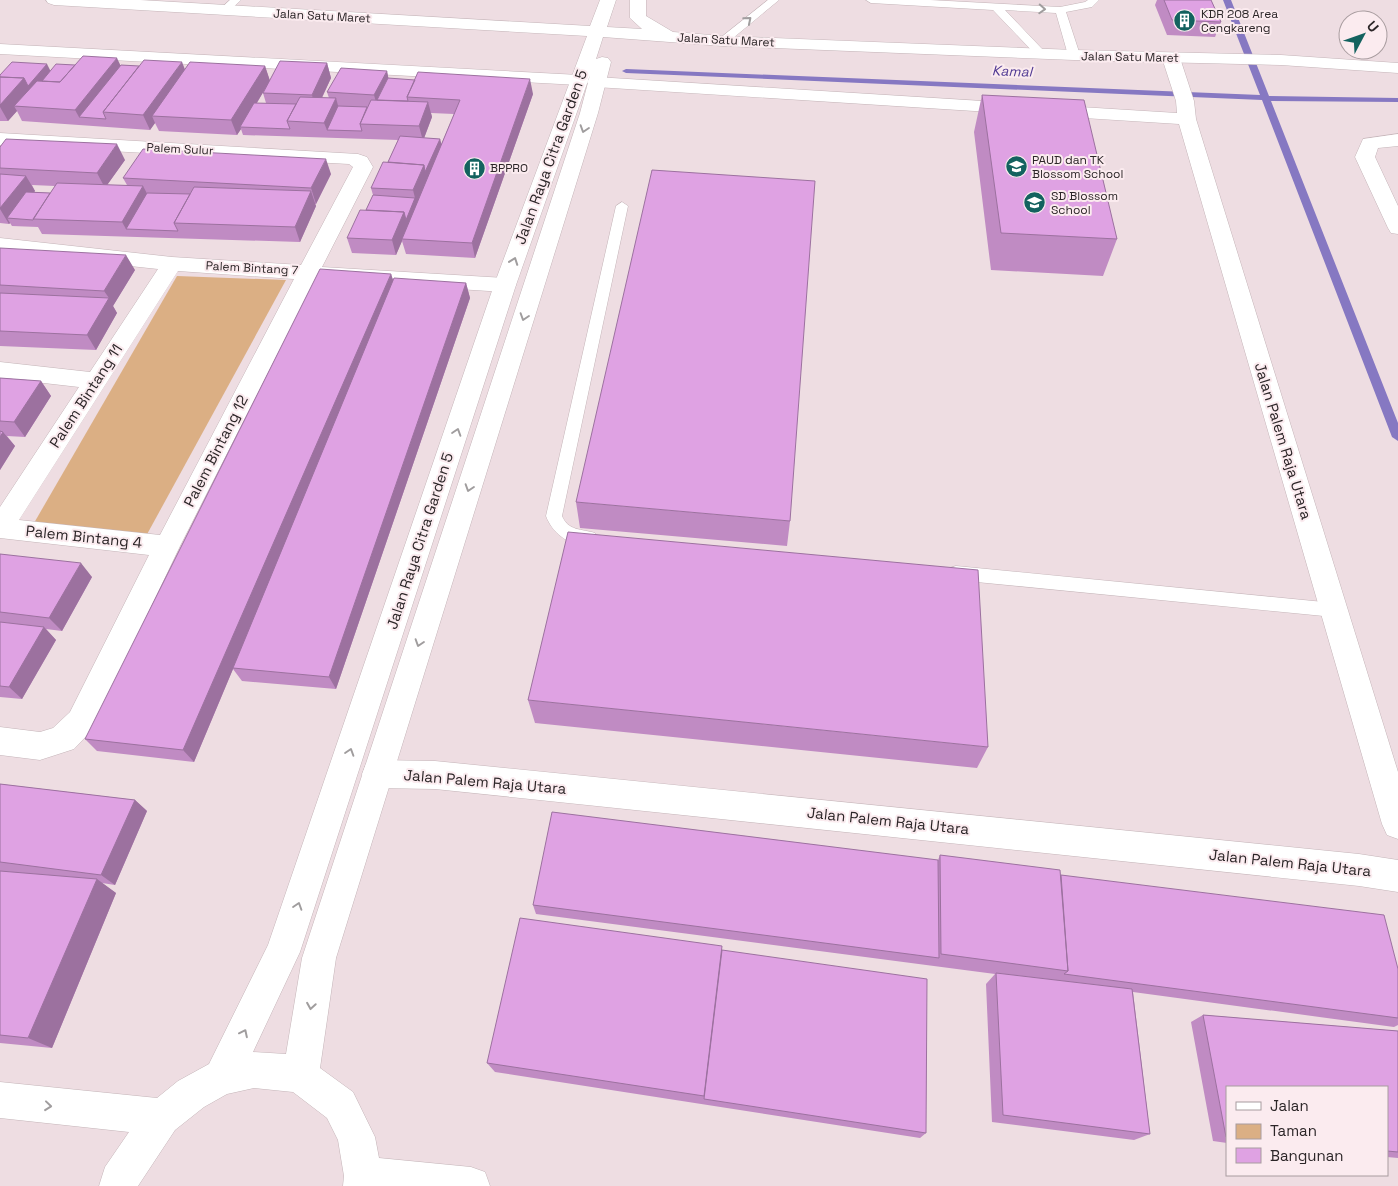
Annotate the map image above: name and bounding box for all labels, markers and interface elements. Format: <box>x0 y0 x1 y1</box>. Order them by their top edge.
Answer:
one-way arrow <box>1038 4 1046 15</box>
street label: Jalan Satu Maret <box>273 5 371 27</box>
place label: KDR 208 Area Cengkareng <box>1201 6 1278 36</box>
building icon: KDR 208 Area Cengkareng <box>1173 9 1197 33</box>
north arrow <box>1338 10 1388 60</box>
one-way arrow <box>742 16 751 25</box>
text: U <box>1363 17 1383 36</box>
street label: Jalan Satu Maret <box>677 29 775 51</box>
street label: Jalan Satu Maret <box>1081 48 1179 66</box>
water label: Kamal <box>992 61 1034 81</box>
street label: Jalan Raya Citra Garden 5 <box>510 67 591 247</box>
one-way arrow <box>580 124 590 133</box>
street label: Palem Sulur <box>146 139 214 159</box>
place label: PAUD dan TK Blossom School <box>1032 152 1123 182</box>
school or university icon: PAUD dan TK Blossom School <box>1004 155 1028 179</box>
building icon: BPPRO <box>462 156 486 180</box>
place label: BPPRO <box>490 160 528 176</box>
place label: SD Blossom School <box>1051 188 1118 218</box>
school or university icon: SD Blossom School <box>1023 191 1047 215</box>
one-way arrow <box>508 257 518 266</box>
street label: Palem Bintang 7 <box>205 258 299 278</box>
one-way arrow <box>519 312 529 321</box>
street label: Palem Bintang 11 <box>45 340 126 451</box>
street label: Jalan Palem Raja Utara <box>1251 360 1317 522</box>
street label: Palem Bintang 12 <box>179 392 252 510</box>
one-way arrow <box>451 428 461 437</box>
street label: Jalan Raya Citra Garden 5 <box>382 450 457 632</box>
one-way arrow <box>464 484 474 492</box>
street label: Palem Bintang 4 <box>25 521 143 552</box>
one-way arrow <box>414 638 424 647</box>
one-way arrow <box>344 748 354 757</box>
street label: Jalan Palem Raja Utara <box>403 765 567 798</box>
street label: Jalan Palem Raja Utara <box>806 803 970 839</box>
street label: Jalan Palem Raja Utara <box>1208 845 1372 881</box>
one-way arrow <box>293 902 303 911</box>
one-way arrow <box>307 1002 317 1011</box>
one-way arrow <box>237 1029 248 1038</box>
legend <box>1226 1086 1388 1176</box>
text: Jalan <box>1270 1096 1309 1115</box>
one-way arrow <box>45 1100 53 1111</box>
text: Taman <box>1270 1121 1317 1140</box>
text: Bangunan <box>1270 1146 1344 1165</box>

